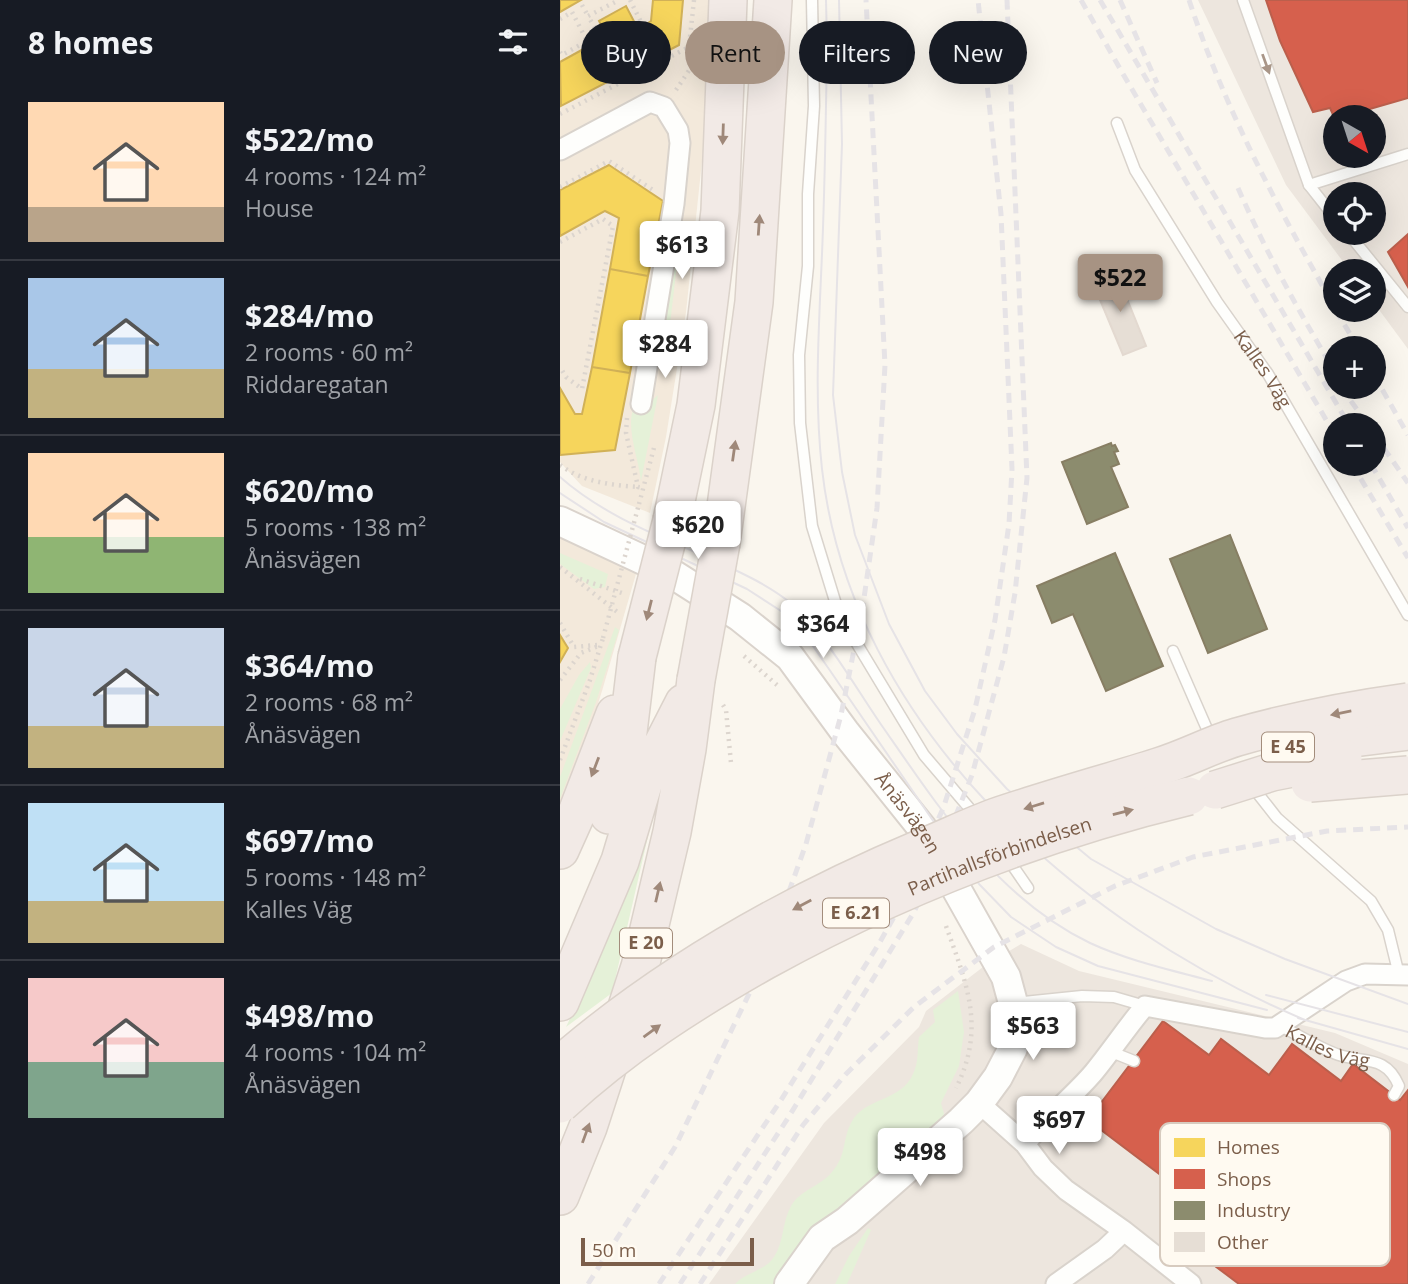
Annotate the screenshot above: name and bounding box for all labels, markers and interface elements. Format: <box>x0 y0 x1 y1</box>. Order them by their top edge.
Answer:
chip: Buy <box>581 21 671 84</box>
chip: Rent <box>685 21 785 84</box>
chip: Filters <box>799 21 915 84</box>
chip: New <box>929 21 1027 84</box>
text: 8 homes <box>28 22 153 63</box>
icon: filters <box>494 23 532 61</box>
one-way arrow <box>1260 54 1271 75</box>
north arrow <box>1323 105 1386 168</box>
map controls <box>1323 105 1386 476</box>
text: $522/mo <box>245 119 374 160</box>
one-way arrow <box>717 123 729 145</box>
icon: home <box>84 130 168 214</box>
text: 4 rooms · 124 m² <box>245 160 426 192</box>
button: locate <box>1323 182 1386 245</box>
text: House <box>245 192 314 224</box>
one-way arrow <box>754 214 765 236</box>
pin: $613 <box>641 222 723 281</box>
text: $613 <box>656 228 708 260</box>
pin: $522 <box>1079 254 1161 314</box>
button: layers <box>1323 259 1386 322</box>
text: $522 <box>1094 261 1146 293</box>
text: $284/mo <box>245 295 374 336</box>
icon: home <box>84 306 168 390</box>
pin: $284 <box>624 320 706 380</box>
street label: Kalles Väg <box>1228 325 1298 413</box>
text: $284 <box>639 327 691 359</box>
text: 2 rooms · 60 m² <box>245 336 413 368</box>
button: + <box>1323 336 1386 399</box>
text: Riddaregatan <box>245 368 389 400</box>
button: − <box>1323 413 1386 476</box>
one-way arrow <box>728 440 739 462</box>
text: $620/mo <box>245 470 374 511</box>
icon: home <box>84 481 168 565</box>
pin: $620 <box>657 502 739 561</box>
text: $620 <box>672 508 724 540</box>
text: 5 rooms · 138 m² <box>245 511 426 543</box>
text: Ånäsvägen <box>245 543 361 575</box>
one-way arrow <box>643 599 654 621</box>
pin: $364 <box>782 600 864 660</box>
text: $364 <box>797 607 849 639</box>
text: $364/mo <box>245 645 374 686</box>
icon: home <box>84 656 168 740</box>
text: 2 rooms · 68 m² <box>245 686 413 718</box>
one-way arrow <box>1330 708 1352 719</box>
text: Ånäsvägen <box>245 718 361 750</box>
road number: E 45 <box>1262 732 1314 762</box>
one-way arrow <box>589 756 600 777</box>
street label: Ånäsvägen <box>869 766 947 858</box>
one-way arrow <box>1023 801 1044 811</box>
one-way arrow <box>1112 806 1134 817</box>
street label: Partihallsförbindelsen <box>903 810 1095 902</box>
text: $697/mo <box>245 820 374 861</box>
icon: home <box>84 831 168 915</box>
text: 5 rooms · 148 m² <box>245 861 426 893</box>
one-way arrow <box>653 880 664 902</box>
text: Kalles Väg <box>245 893 352 925</box>
road number: E 6.21 <box>823 898 889 928</box>
one-way arrow <box>792 899 812 910</box>
road number: E 20 <box>620 928 672 958</box>
text: $498/mo <box>245 995 374 1036</box>
pin: $563 <box>992 1002 1074 1062</box>
icon: home <box>84 1006 168 1090</box>
text: $563 <box>1007 1009 1059 1041</box>
street label: Kalles Väg <box>1281 1018 1372 1074</box>
one-way arrow <box>643 1025 661 1039</box>
text: 4 rooms · 104 m² <box>245 1036 426 1068</box>
text: Ånäsvägen <box>245 1068 361 1100</box>
pin: $697 <box>1018 1096 1100 1156</box>
text: $697 <box>1033 1103 1085 1135</box>
one-way arrow <box>581 1122 592 1143</box>
legend <box>1160 1123 1390 1266</box>
pin: $498 <box>879 1128 961 1188</box>
text: Homes <box>1217 1134 1280 1160</box>
text: $498 <box>894 1135 946 1167</box>
text: Shops <box>1217 1166 1271 1192</box>
text: Industry <box>1217 1197 1291 1223</box>
text: Other <box>1217 1229 1269 1255</box>
scale bar <box>581 1235 754 1267</box>
text: 50 m <box>592 1237 636 1263</box>

